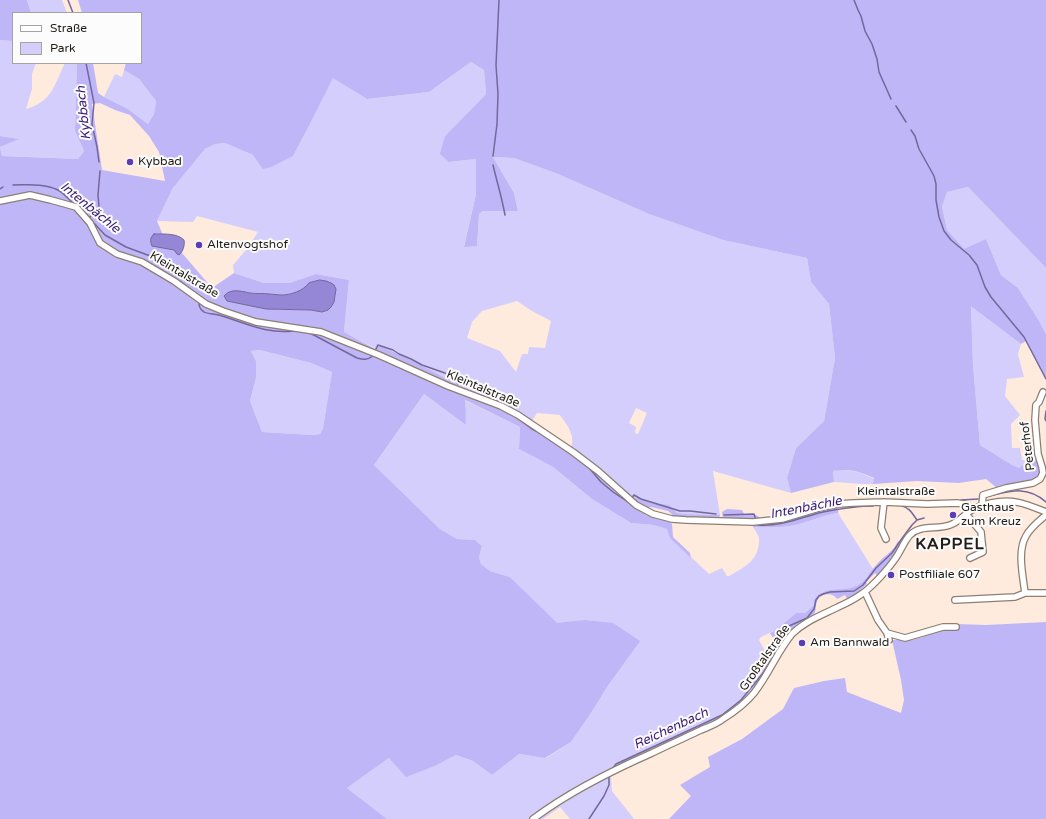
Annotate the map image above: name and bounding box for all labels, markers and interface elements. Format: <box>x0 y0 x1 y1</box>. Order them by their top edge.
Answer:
legend <box>12 12 142 64</box>
text: Straße <box>50 21 87 35</box>
text: Park <box>50 41 76 55</box>
water label: Kybbach <box>73 85 95 141</box>
place label: Kybbad <box>138 155 182 169</box>
marker: Kybbad <box>125 157 135 167</box>
water label: Intenbächle <box>57 179 123 237</box>
place label: Altenvogtshof <box>207 238 288 252</box>
marker: Altenvogtshof <box>194 240 204 250</box>
street label: Kleintalstraße <box>147 249 221 301</box>
street label: Kleintalstraße <box>444 367 522 411</box>
street label: Peterhof <box>1018 420 1038 472</box>
street label: Kleintalstraße <box>857 485 935 499</box>
water label: Intenbächle <box>769 493 843 523</box>
place label: Gasthaus zum Kreuz <box>961 501 1021 529</box>
marker: Gasthaus zum Kreuz <box>948 510 958 520</box>
district label: KAPPEL <box>915 535 985 555</box>
place label: Postfiliale 607 <box>899 568 980 582</box>
marker: Postfiliale 607 <box>886 570 896 580</box>
street label: Großtalstraße <box>737 622 793 694</box>
place label: Am Bannwald <box>810 636 889 650</box>
marker: Am Bannwald <box>797 638 807 648</box>
water label: Reichenbach <box>631 705 711 753</box>

